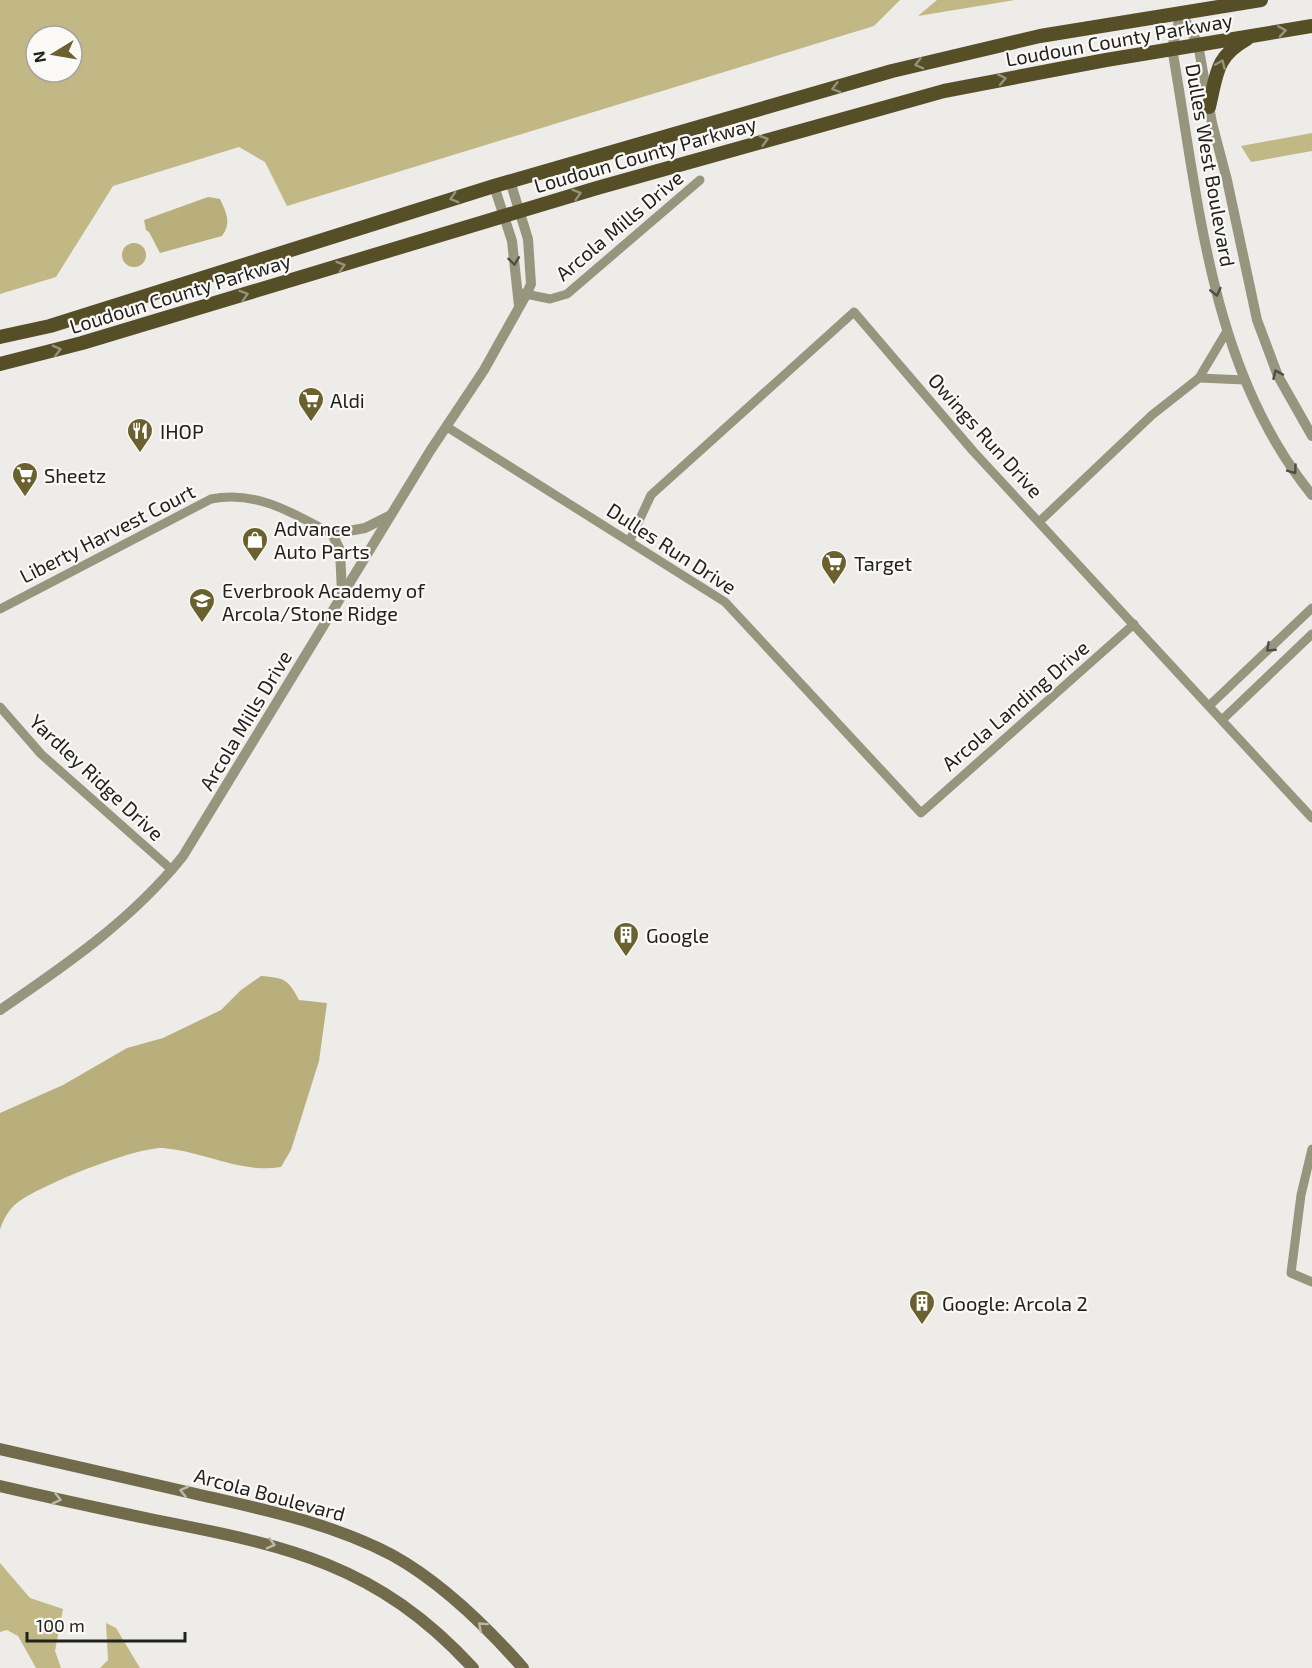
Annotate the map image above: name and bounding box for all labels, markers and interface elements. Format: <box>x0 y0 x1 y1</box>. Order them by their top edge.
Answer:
street label: Loudoun County Parkway <box>1004 7 1235 71</box>
north arrow <box>24 24 84 84</box>
one-way arrow <box>1278 25 1287 37</box>
text: N <box>28 49 49 64</box>
one-way arrow <box>914 57 924 70</box>
one-way arrow <box>1213 59 1226 69</box>
street label: Dulles West Boulevard <box>1181 62 1241 268</box>
one-way arrow <box>996 73 1006 86</box>
one-way arrow <box>831 80 841 93</box>
street label: Loudoun County Parkway <box>531 111 759 197</box>
one-way arrow <box>758 135 769 147</box>
street label: Arcola Mills Drive <box>550 165 688 285</box>
one-way arrow <box>571 189 582 202</box>
one-way arrow <box>449 191 460 203</box>
street label: Loudoun County Parkway <box>66 248 294 338</box>
one-way arrow <box>508 256 520 265</box>
one-way arrow <box>335 261 346 273</box>
one-way arrow <box>1209 286 1222 296</box>
one-way arrow <box>238 290 249 302</box>
one-way arrow <box>52 344 62 357</box>
street label: Owings Run Drive <box>924 368 1048 502</box>
one-way arrow <box>1273 369 1285 380</box>
supermarket icon: Aldi <box>296 385 326 423</box>
place label: Aldi <box>330 388 365 412</box>
restaurant icon: IHOP <box>125 416 155 454</box>
place label: IHOP <box>160 419 204 443</box>
supermarket icon: Sheetz <box>10 460 40 498</box>
place label: Sheetz <box>44 463 106 487</box>
one-way arrow <box>1286 463 1297 474</box>
street label: Liberty Harvest Court <box>15 478 199 588</box>
street label: Dulles Run Drive <box>603 497 741 599</box>
place label: Advance Auto Parts <box>274 516 370 563</box>
shop icon: Advance Auto Parts <box>240 525 270 563</box>
supermarket icon: Target <box>819 548 849 586</box>
place label: Target <box>854 551 912 575</box>
place label: Everbrook Academy of Arcola/Stone Ridge <box>222 578 425 625</box>
school or university icon: Everbrook Academy of Arcola/Stone Ridge <box>187 586 217 624</box>
street label: Arcola Landing Drive <box>937 635 1093 775</box>
one-way arrow <box>1266 641 1276 652</box>
street label: Arcola Mills Drive <box>194 646 296 794</box>
street label: Yardley Ridge Drive <box>25 709 169 845</box>
building icon: Google <box>611 920 641 958</box>
place label: Google <box>646 923 709 947</box>
building icon: Google: Arcola 2 <box>907 1288 937 1326</box>
place label: Google: Arcola 2 <box>942 1291 1088 1315</box>
street label: Arcola Boulevard <box>192 1462 348 1526</box>
one-way arrow <box>179 1485 189 1498</box>
one-way arrow <box>52 1491 62 1504</box>
one-way arrow <box>265 1537 276 1549</box>
scale bar <box>27 1605 184 1643</box>
text: 100 m <box>36 1614 85 1636</box>
one-way arrow <box>479 1622 489 1633</box>

